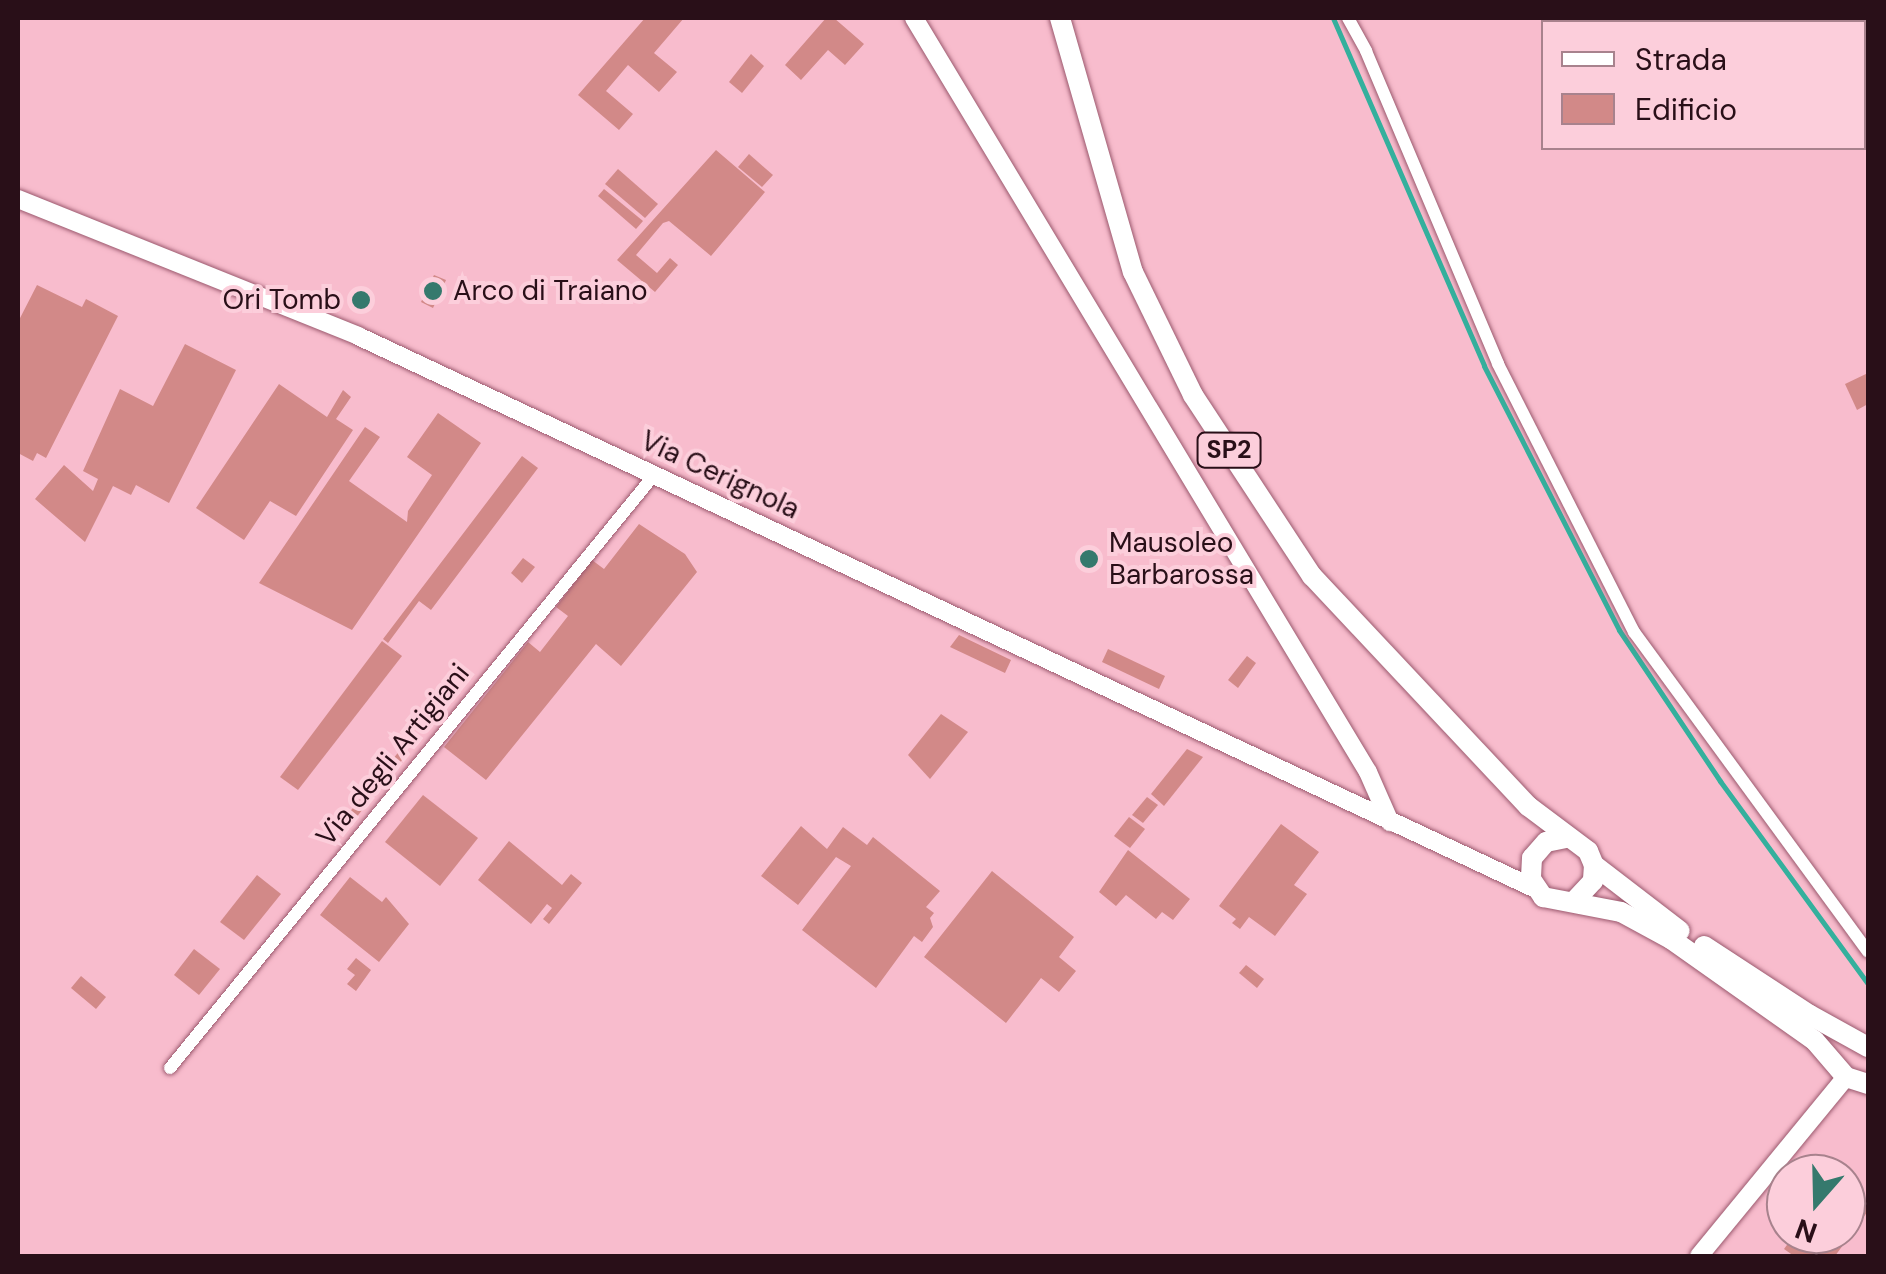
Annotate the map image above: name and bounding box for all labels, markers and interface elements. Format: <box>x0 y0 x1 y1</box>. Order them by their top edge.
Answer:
legend <box>1541 20 1866 150</box>
text: Strada <box>1635 40 1727 79</box>
text: Edificio <box>1635 90 1737 129</box>
place label: Arco di Traiano <box>453 274 648 308</box>
marker: Arco di Traiano <box>422 280 444 302</box>
place label: Ori Tomb <box>223 283 341 317</box>
marker: Ori Tomb <box>350 289 372 311</box>
street label: Via Cerignola <box>635 424 805 526</box>
road number: SP2 <box>1196 430 1262 470</box>
place label: Mausoleo Barbarossa <box>1109 526 1254 592</box>
marker: Mausoleo Barbarossa <box>1078 548 1100 570</box>
street label: Via degli Artigiani <box>309 657 477 853</box>
north arrow <box>1766 1154 1866 1254</box>
text: N <box>1790 1210 1822 1252</box>

